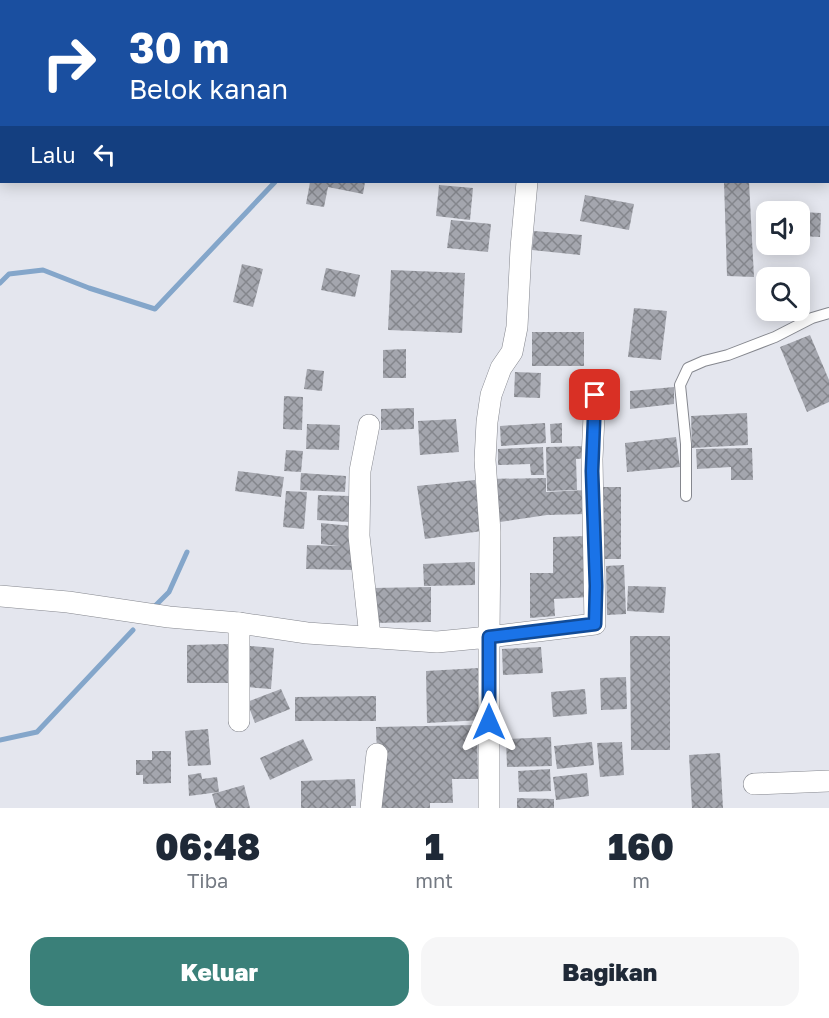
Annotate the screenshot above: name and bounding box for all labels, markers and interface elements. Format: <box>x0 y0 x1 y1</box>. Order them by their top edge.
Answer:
text: 30 m <box>129 22 229 72</box>
icon: right <box>30 24 108 102</box>
text: Belok kanan <box>129 73 288 105</box>
icon: left <box>88 138 121 171</box>
text: Lalu <box>30 141 76 168</box>
map controls <box>756 201 810 321</box>
button: sound <box>756 201 810 255</box>
button: search <box>756 267 810 321</box>
pin <box>569 369 620 420</box>
icon: arrive <box>578 378 611 411</box>
position arrow <box>457 690 521 754</box>
text: 06:48 <box>155 825 260 868</box>
text: 1 <box>425 825 444 868</box>
text: 160 <box>608 825 674 868</box>
text: Tiba <box>187 868 228 892</box>
text: mnt <box>415 868 453 892</box>
text: m <box>632 868 650 892</box>
button: Keluar <box>30 937 409 1006</box>
button: Bagikan <box>421 937 799 1006</box>

